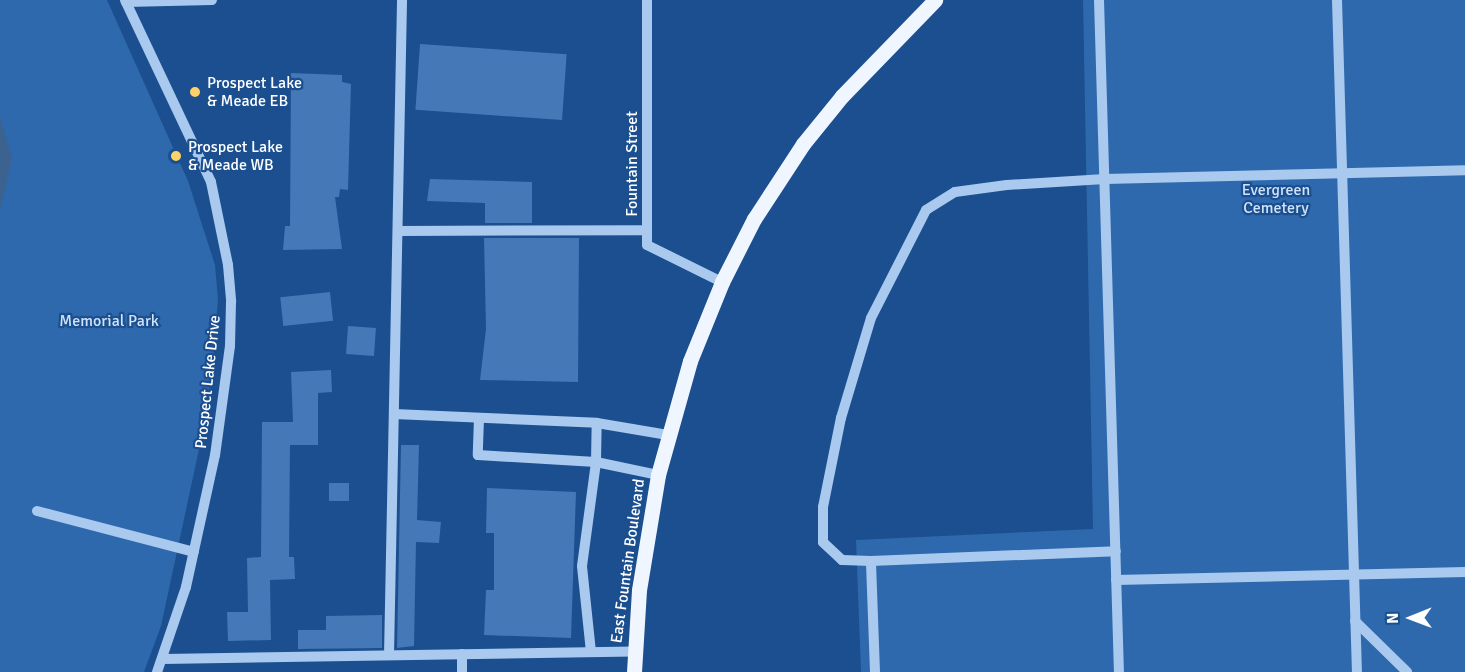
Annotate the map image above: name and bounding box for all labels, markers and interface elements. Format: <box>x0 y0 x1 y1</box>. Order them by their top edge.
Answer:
place label: Prospect Lake & Meade EB <box>207 73 302 111</box>
marker: Prospect Lake & Meade EB <box>188 85 202 99</box>
street label: Fountain Street <box>622 111 642 217</box>
place label: Prospect Lake & Meade WB <box>188 137 283 175</box>
marker: Prospect Lake & Meade WB <box>169 149 183 163</box>
park label: Evergreen Cemetery <box>1242 180 1310 218</box>
park label: Memorial Park <box>59 311 159 331</box>
street label: Prospect Lake Drive <box>191 314 225 450</box>
street label: East Fountain Boulevard <box>607 478 649 644</box>
north arrow <box>1381 588 1441 648</box>
text: N <box>1383 613 1403 624</box>

